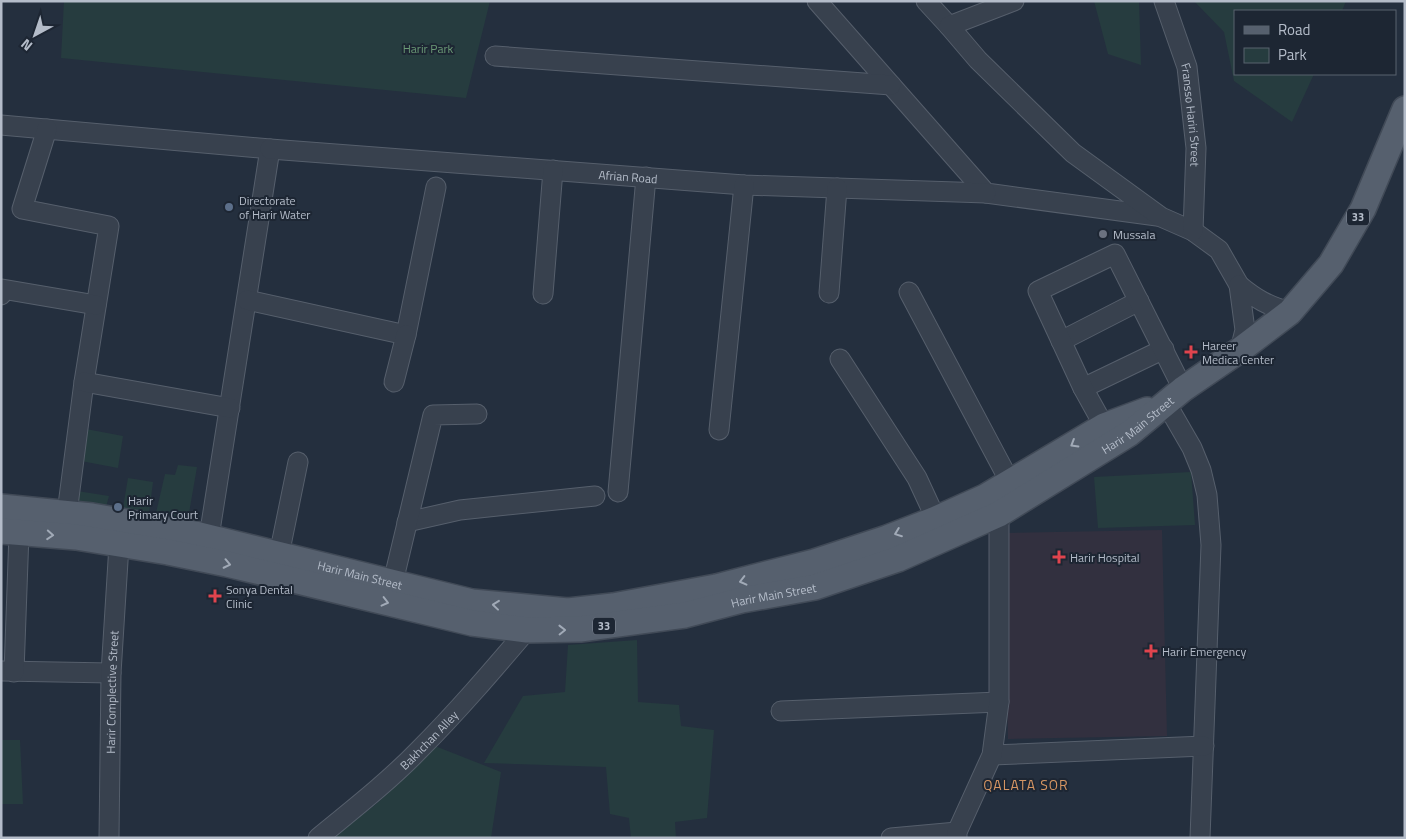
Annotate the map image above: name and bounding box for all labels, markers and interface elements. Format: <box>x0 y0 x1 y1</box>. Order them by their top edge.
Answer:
north arrow <box>10 10 60 60</box>
legend <box>1234 10 1396 75</box>
text: Road <box>1278 18 1310 41</box>
text: N <box>16 34 37 57</box>
park label: Harir Park <box>403 39 454 58</box>
text: Park <box>1278 43 1307 66</box>
street label: Fransso Hariri Street <box>1177 60 1206 168</box>
street label: Afrian Road <box>598 164 658 188</box>
place label: Directorate of Harir Water <box>239 191 311 224</box>
marker: Directorate of Harir Water <box>223 201 235 213</box>
road number: 33 <box>1347 208 1369 226</box>
place label: Mussala <box>1113 225 1155 244</box>
marker: Mussala <box>1097 228 1109 240</box>
place label: Hareer Medica Center <box>1202 336 1274 369</box>
marker: Hareer Medica Center <box>1184 345 1198 359</box>
street label: Harir Main Street <box>1097 391 1178 458</box>
one-way arrow <box>1070 438 1079 448</box>
place label: Harir Primary Court <box>128 491 199 524</box>
marker: Harir Primary Court <box>112 501 124 513</box>
one-way arrow <box>894 527 903 538</box>
one-way arrow <box>46 530 54 541</box>
place label: ‌Harir Hospital <box>1070 548 1140 567</box>
marker: ‌Harir Hospital <box>1052 550 1066 564</box>
street label: Harir Main Street <box>316 555 405 594</box>
one-way arrow <box>223 558 232 569</box>
one-way arrow <box>738 575 747 586</box>
street label: Harir Main Street <box>729 577 819 612</box>
place label: Sonya Dental Clinic <box>226 580 293 613</box>
marker: Sonya Dental Clinic <box>208 589 222 603</box>
one-way arrow <box>381 596 390 607</box>
one-way arrow <box>491 600 499 611</box>
road number: 33 <box>593 618 615 634</box>
one-way arrow <box>558 624 566 635</box>
street label: Harir Complective Street <box>101 629 123 754</box>
place label: Harir Emergency <box>1162 642 1246 661</box>
marker: Harir Emergency <box>1144 644 1158 658</box>
street label: Bakhchan Alley <box>395 706 462 774</box>
district label: QALATA SOR <box>983 774 1069 795</box>

